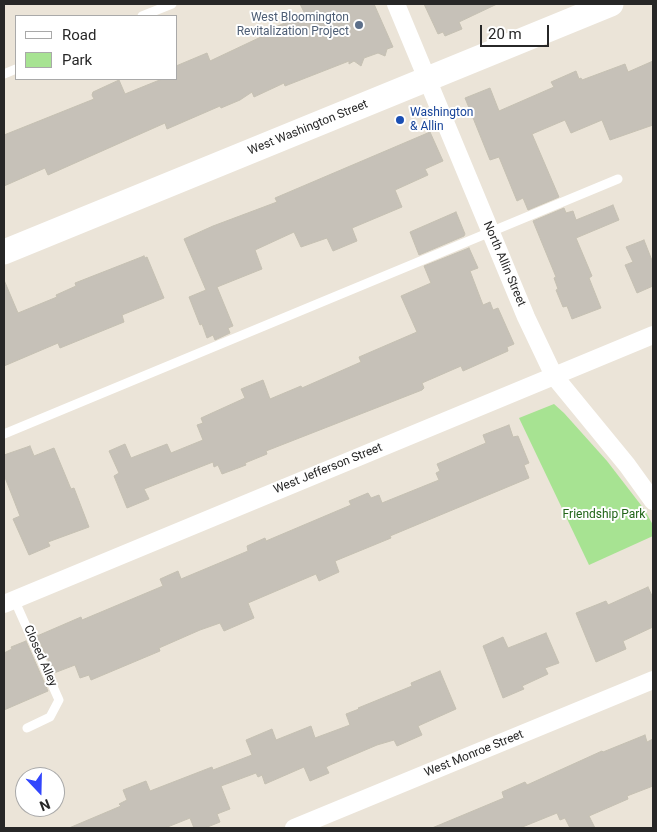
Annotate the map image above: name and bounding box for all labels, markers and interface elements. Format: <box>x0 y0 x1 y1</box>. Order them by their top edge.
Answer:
place label: West Bloomington Revitalization Project <box>237 11 349 39</box>
legend <box>15 15 178 80</box>
scale bar <box>482 15 551 47</box>
marker: West Bloomington Revitalization Project <box>353 19 365 31</box>
text: 20 m <box>488 25 522 43</box>
text: Road <box>62 26 96 44</box>
text: Park <box>62 51 92 69</box>
street label: West Washington Street <box>246 97 370 159</box>
place label: Washington & Allin <box>410 106 473 134</box>
marker: Washington & Allin <box>394 114 406 126</box>
street label: North Allin Street <box>480 219 528 309</box>
street label: West Jefferson Street <box>272 441 384 497</box>
park label: Friendship Park <box>563 508 645 522</box>
street label: Closed Alley <box>20 623 60 689</box>
street label: West Monroe Street <box>422 728 526 780</box>
north arrow <box>15 767 65 817</box>
text: N <box>38 796 53 814</box>

